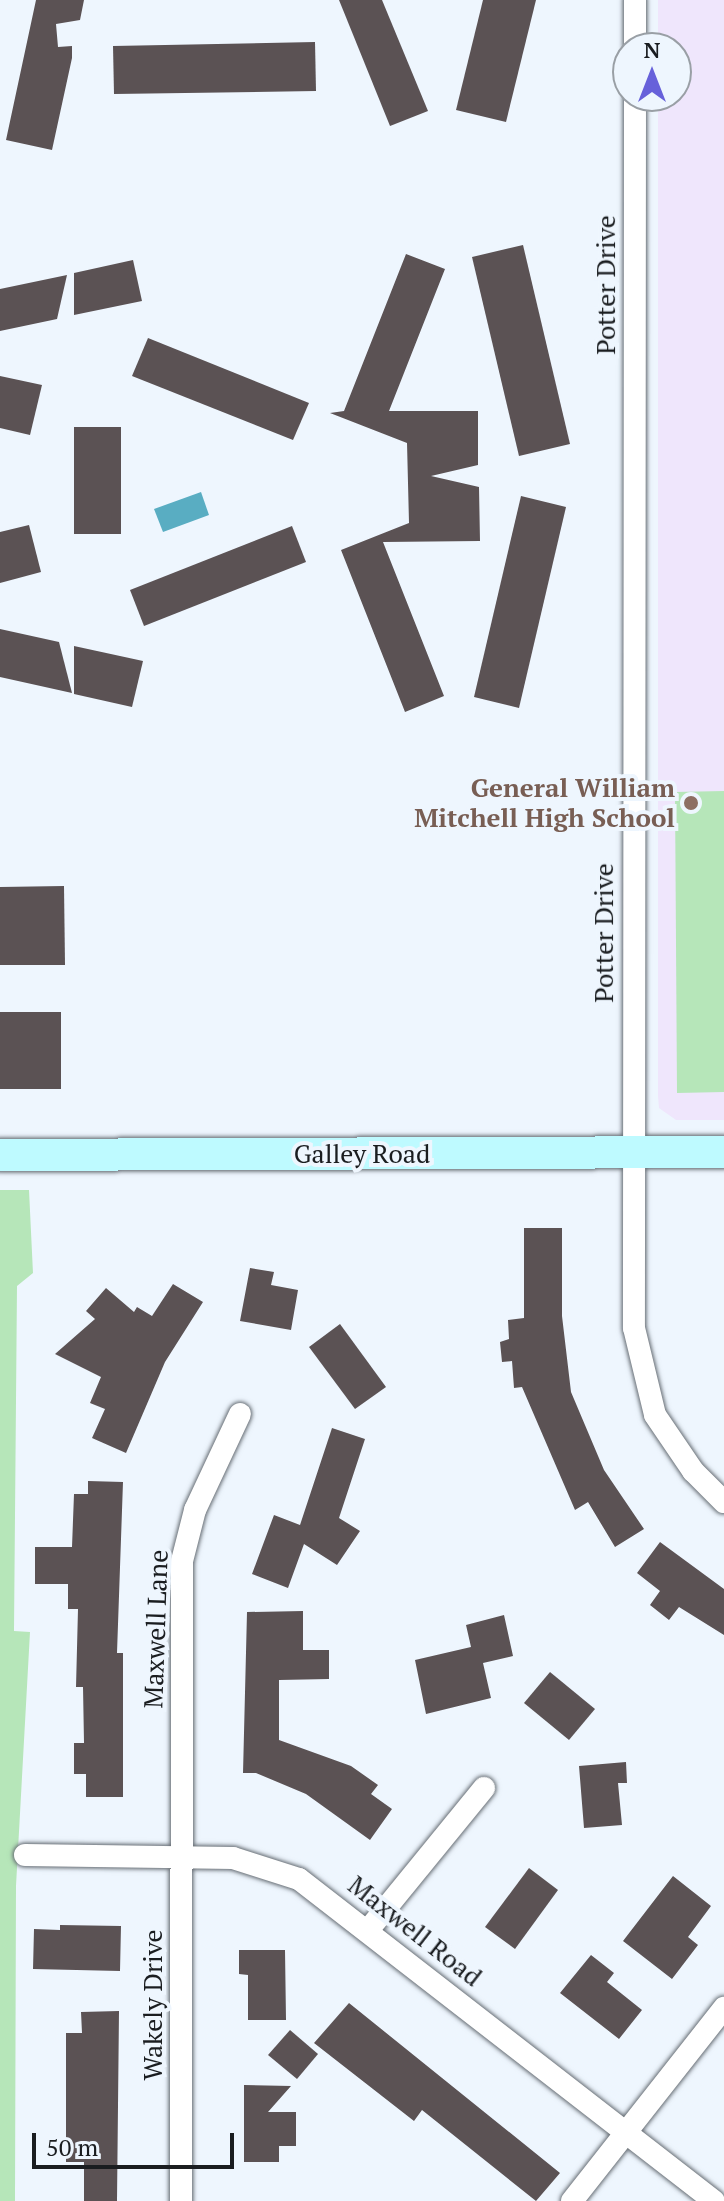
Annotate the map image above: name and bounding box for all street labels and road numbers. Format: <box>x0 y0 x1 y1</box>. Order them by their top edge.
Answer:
street label: Potter Drive <box>590 215 622 355</box>
street label: Potter Drive <box>588 863 620 1003</box>
street label: Galley Road <box>294 1138 430 1170</box>
street label: Maxwell Lane <box>138 1549 174 1709</box>
street label: Maxwell Road <box>342 1869 488 1993</box>
street label: Wakely Drive <box>137 1929 169 2081</box>

